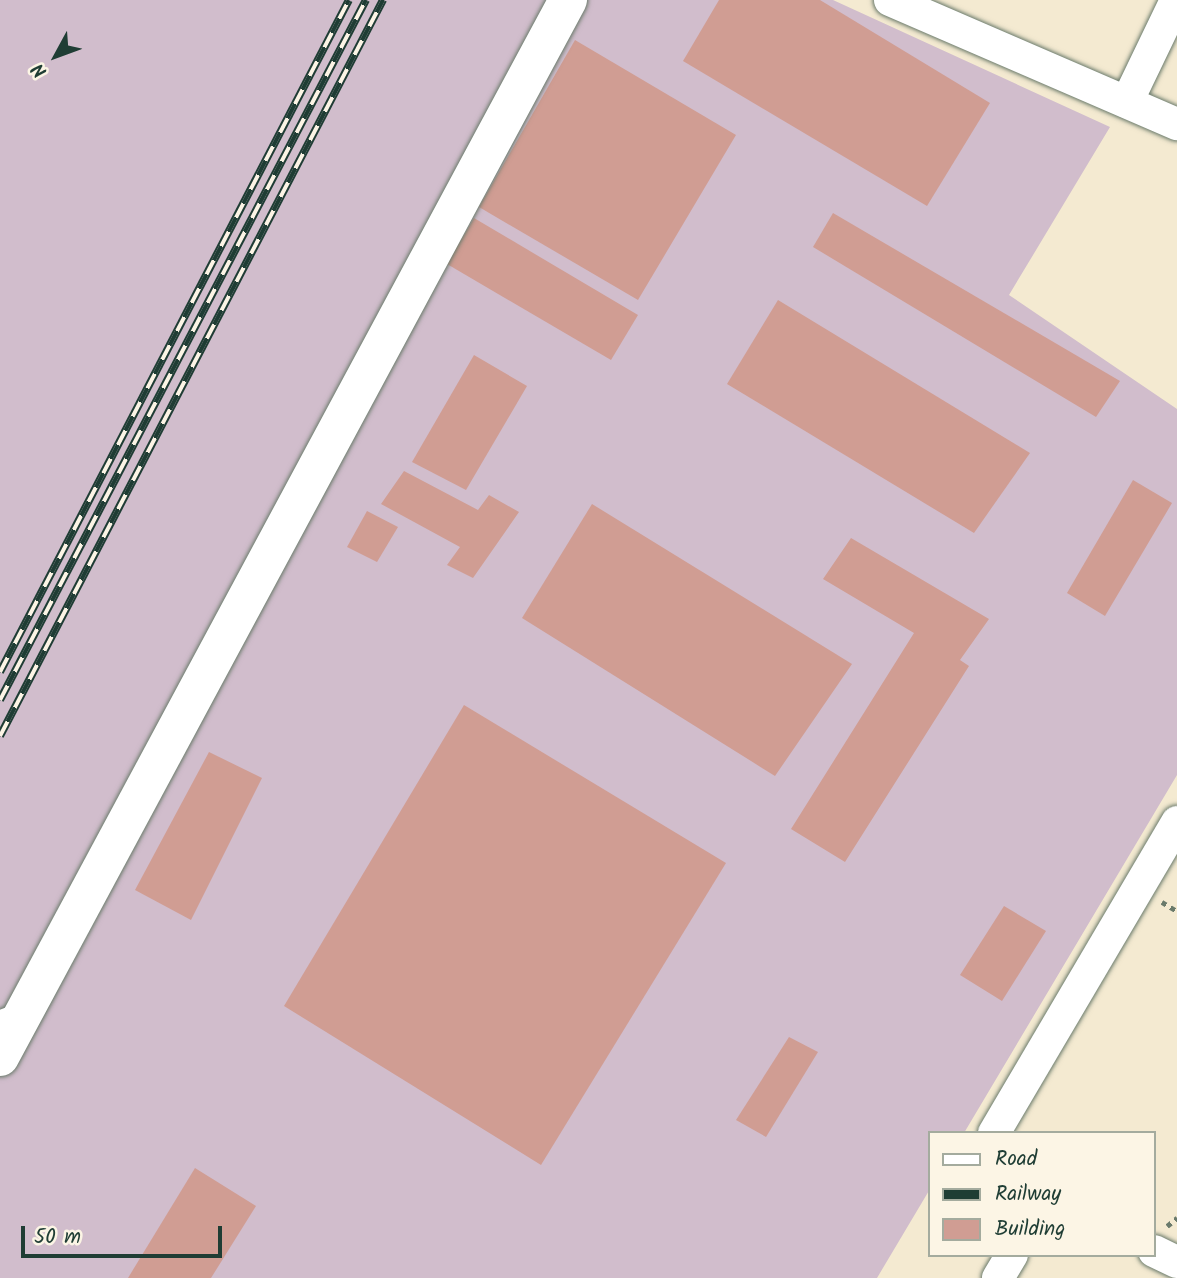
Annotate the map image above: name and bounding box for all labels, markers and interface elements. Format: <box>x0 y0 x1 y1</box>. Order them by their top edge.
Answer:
north arrow <box>21 21 91 91</box>
text: N <box>25 55 55 84</box>
legend <box>928 1131 1156 1257</box>
text: Road <box>995 1143 1037 1176</box>
text: Railway <box>995 1178 1061 1211</box>
scale bar <box>24 1212 226 1256</box>
text: Building <box>995 1213 1065 1246</box>
text: 50 m <box>34 1221 81 1254</box>

